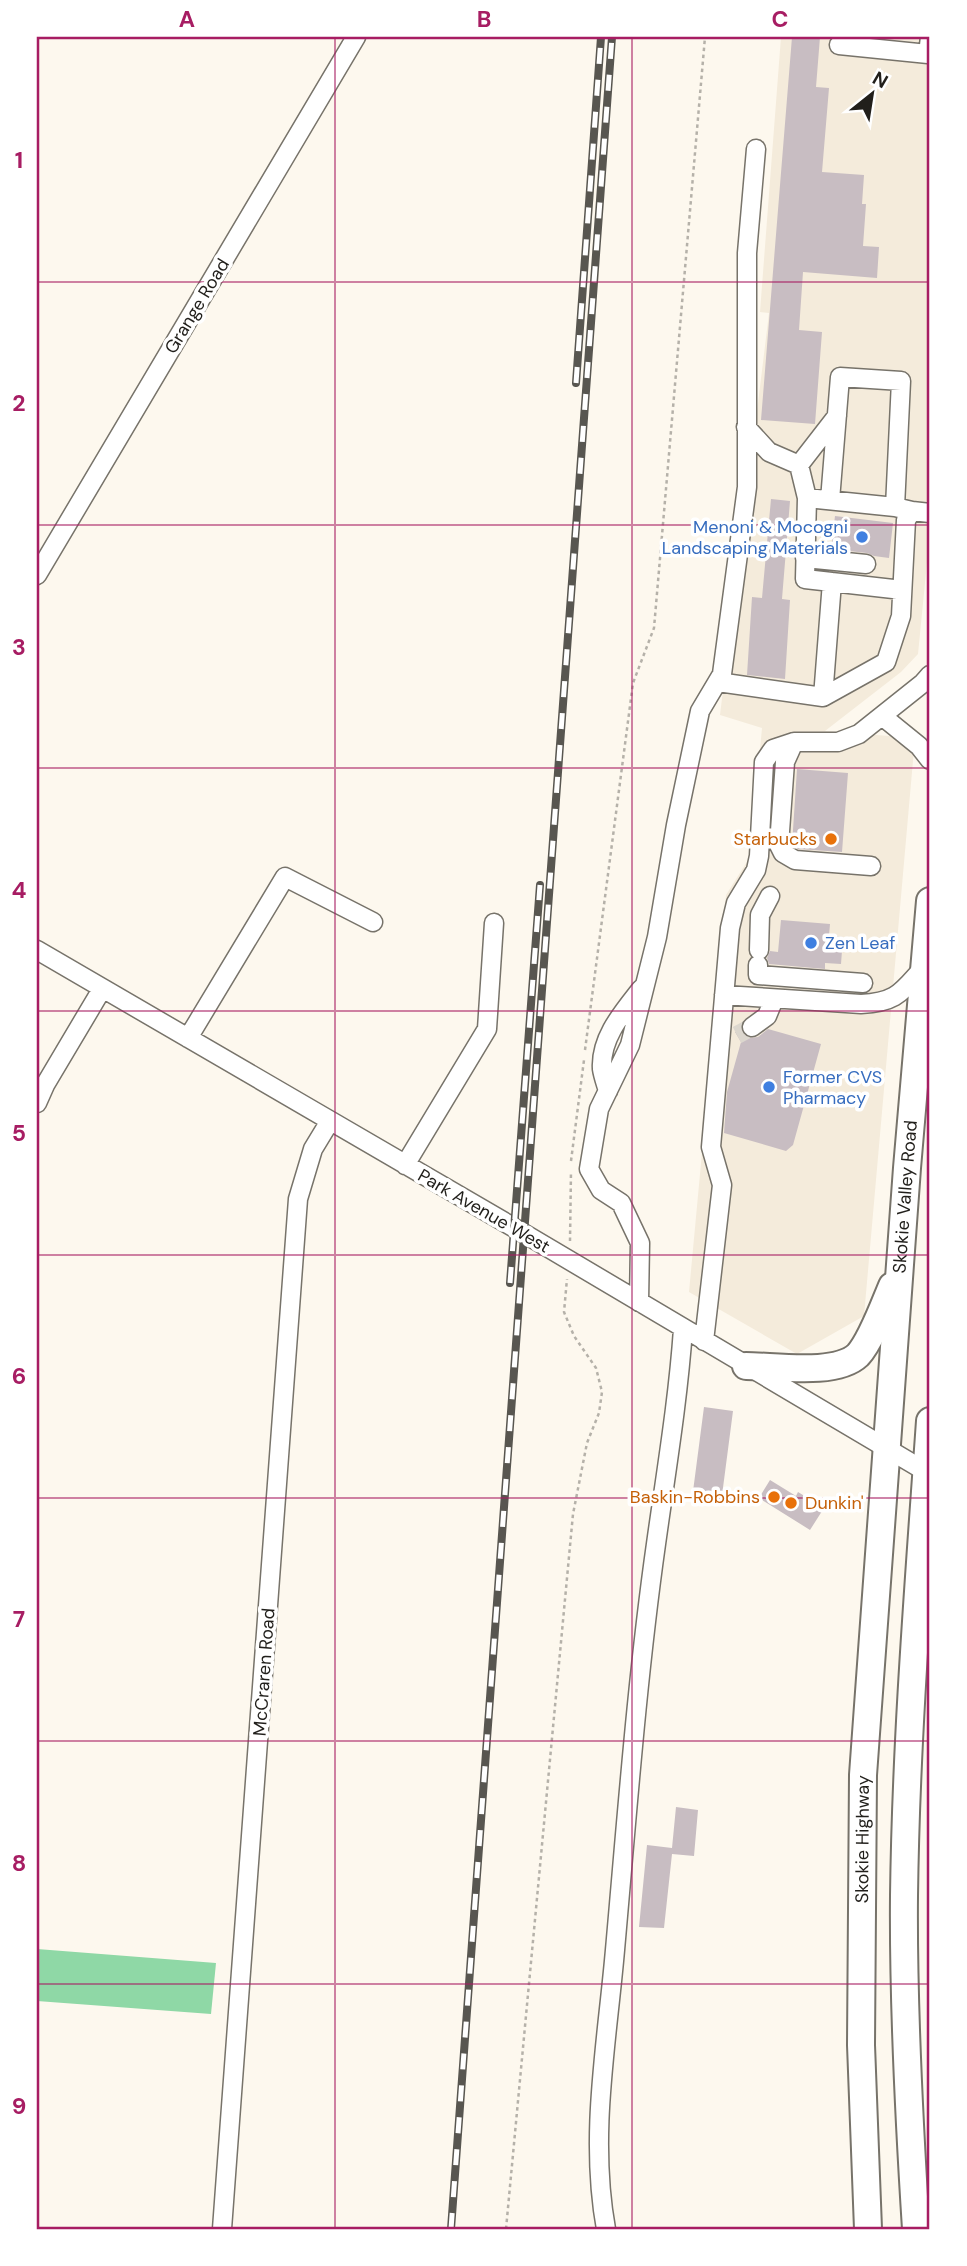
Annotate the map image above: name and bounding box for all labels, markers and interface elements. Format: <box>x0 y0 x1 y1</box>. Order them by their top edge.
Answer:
text: A <box>179 4 195 34</box>
text: B <box>477 4 491 34</box>
text: C <box>772 4 788 34</box>
north arrow <box>838 60 908 130</box>
text: N <box>868 65 893 94</box>
text: 1 <box>15 145 23 175</box>
street label: Grange Road <box>159 254 235 358</box>
text: 2 <box>12 388 26 418</box>
place label: Menoni & Mocogni Landscaping Materials <box>662 515 848 560</box>
marker: Menoni & Mocogni Landscaping Materials <box>854 529 870 545</box>
text: 3 <box>12 632 26 662</box>
place label: Starbucks <box>734 827 817 851</box>
marker: Starbucks <box>823 831 839 847</box>
text: 4 <box>12 875 27 905</box>
place label: Zen Leaf <box>825 931 895 955</box>
marker: Zen Leaf <box>803 935 819 951</box>
place label: Former CVS Pharmacy <box>783 1065 882 1110</box>
marker: Former CVS Pharmacy <box>761 1079 777 1095</box>
text: 5 <box>12 1118 26 1148</box>
street label: Skokie Valley Road <box>887 1119 923 1274</box>
street label: Park Avenue West <box>414 1163 554 1259</box>
text: 6 <box>12 1361 26 1391</box>
place label: Baskin-Robbins <box>630 1485 760 1509</box>
marker: Baskin-Robbins <box>766 1489 782 1505</box>
place label: Dunkin' <box>805 1491 864 1515</box>
marker: Dunkin' <box>783 1495 799 1511</box>
text: 7 <box>13 1604 25 1634</box>
street label: McCraren Road <box>248 1607 280 1737</box>
street label: Skokie Highway <box>850 1775 875 1903</box>
text: 8 <box>12 1848 26 1878</box>
text: 9 <box>12 2091 26 2121</box>

